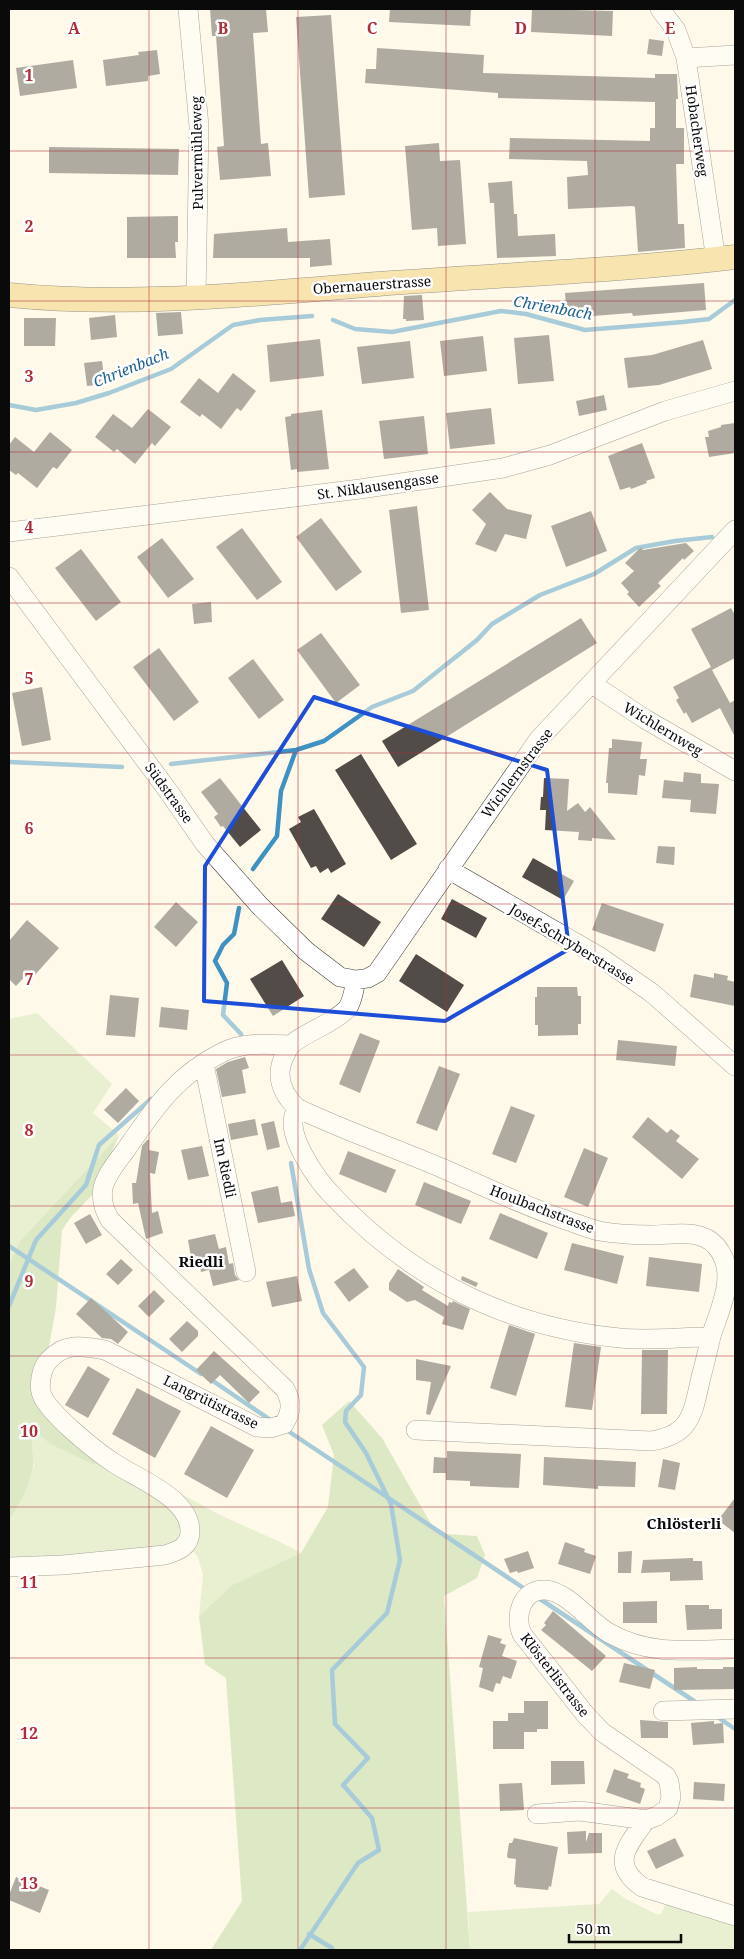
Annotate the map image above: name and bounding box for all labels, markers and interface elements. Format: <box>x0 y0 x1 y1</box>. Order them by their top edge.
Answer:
text: A <box>68 17 81 39</box>
text: B <box>218 17 229 39</box>
text: C <box>367 17 378 39</box>
text: D <box>515 17 527 39</box>
text: E <box>665 17 675 39</box>
text: 1 <box>24 64 34 86</box>
street label: Hobacherweg <box>682 84 713 179</box>
street label: Pulvermühleweg <box>186 95 207 210</box>
text: 2 <box>24 215 34 237</box>
street label: Obernauerstrasse <box>312 271 432 298</box>
water label: Chrienbach <box>512 290 594 324</box>
water label: Chrienbach <box>90 343 171 391</box>
text: 3 <box>24 365 34 387</box>
street label: St. Niklausengasse <box>316 468 440 503</box>
text: 4 <box>24 516 34 538</box>
text: 5 <box>24 667 34 689</box>
street label: Wichlernweg <box>620 697 707 760</box>
street label: Wichlernstrasse <box>477 724 557 822</box>
street label: Südstrasse <box>141 759 198 827</box>
text: 6 <box>24 817 34 839</box>
street label: Josef-Schryberstrasse <box>505 898 638 988</box>
text: 7 <box>24 968 34 990</box>
text: 8 <box>24 1119 34 1141</box>
street label: Im Riedli <box>210 1136 241 1200</box>
street label: Houlbachstrasse <box>487 1180 597 1237</box>
district label: Riedli <box>179 1251 224 1271</box>
text: 9 <box>24 1270 34 1292</box>
street label: Langrütistrasse <box>160 1370 262 1433</box>
text: 10 <box>20 1420 38 1442</box>
district label: Chlösterli <box>647 1513 722 1533</box>
text: 11 <box>20 1571 38 1593</box>
street label: Klösterlistrasse <box>517 1629 594 1721</box>
text: 12 <box>20 1722 38 1744</box>
text: 13 <box>20 1872 38 1894</box>
scale bar <box>569 1912 682 1944</box>
text: 50 m <box>576 1918 611 1938</box>

